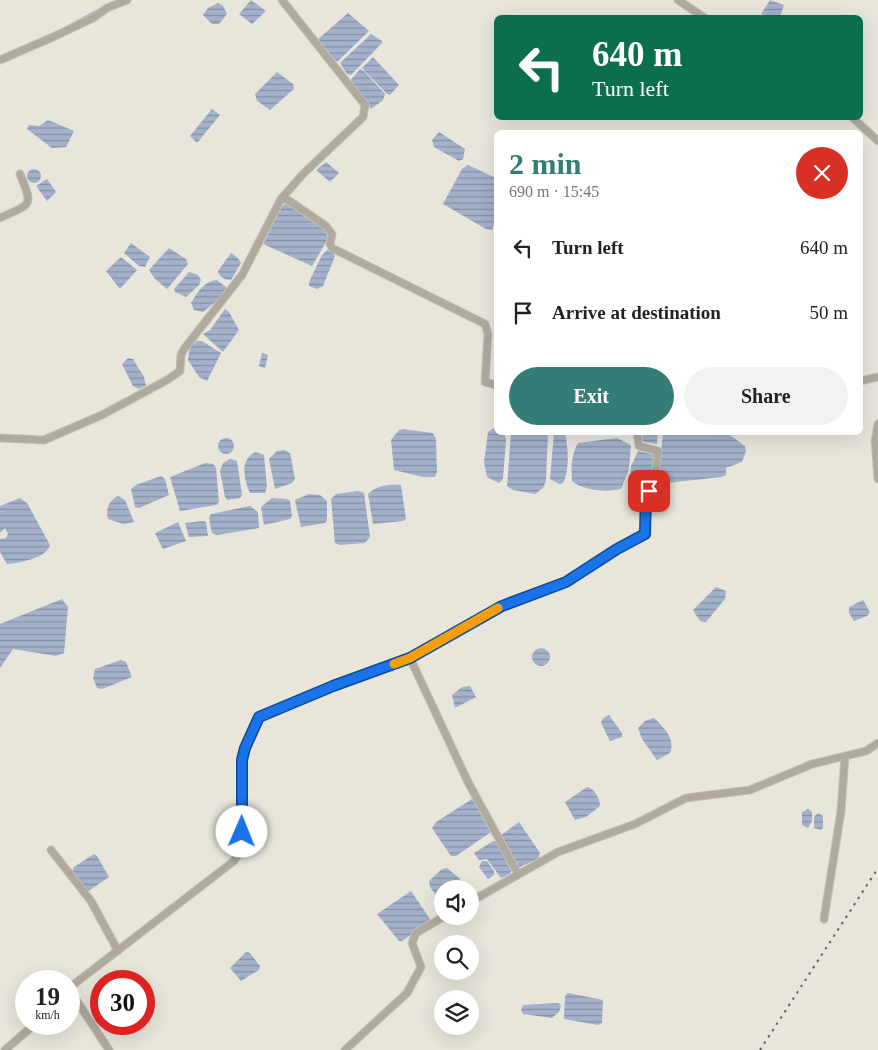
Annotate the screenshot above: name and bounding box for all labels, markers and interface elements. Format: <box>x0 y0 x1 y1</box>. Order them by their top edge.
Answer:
icon: left <box>509 35 574 100</box>
text: 640 m <box>592 35 682 74</box>
text: Turn left <box>592 76 669 101</box>
text: 2 min <box>509 147 582 180</box>
button: close <box>796 147 848 199</box>
text: 690 m · 15:45 <box>509 183 599 200</box>
icon: left <box>509 234 537 262</box>
text: Turn left <box>552 237 624 258</box>
text: 640 m <box>800 237 848 258</box>
icon: arrive <box>509 299 537 327</box>
text: Arrive at destination <box>552 302 721 323</box>
text: 50 m <box>809 302 848 323</box>
button: Exit <box>509 367 674 425</box>
button: Share <box>684 367 848 425</box>
pin <box>628 470 670 512</box>
icon: arrive <box>635 477 663 505</box>
position arrow <box>215 805 267 857</box>
map controls <box>434 880 479 1035</box>
button: sound <box>434 880 479 925</box>
button: search <box>434 935 479 980</box>
speed limit sign: 30 <box>90 970 155 1035</box>
text: 19 <box>35 983 60 1010</box>
button: layers <box>434 990 479 1035</box>
text: km/h <box>35 1008 60 1022</box>

